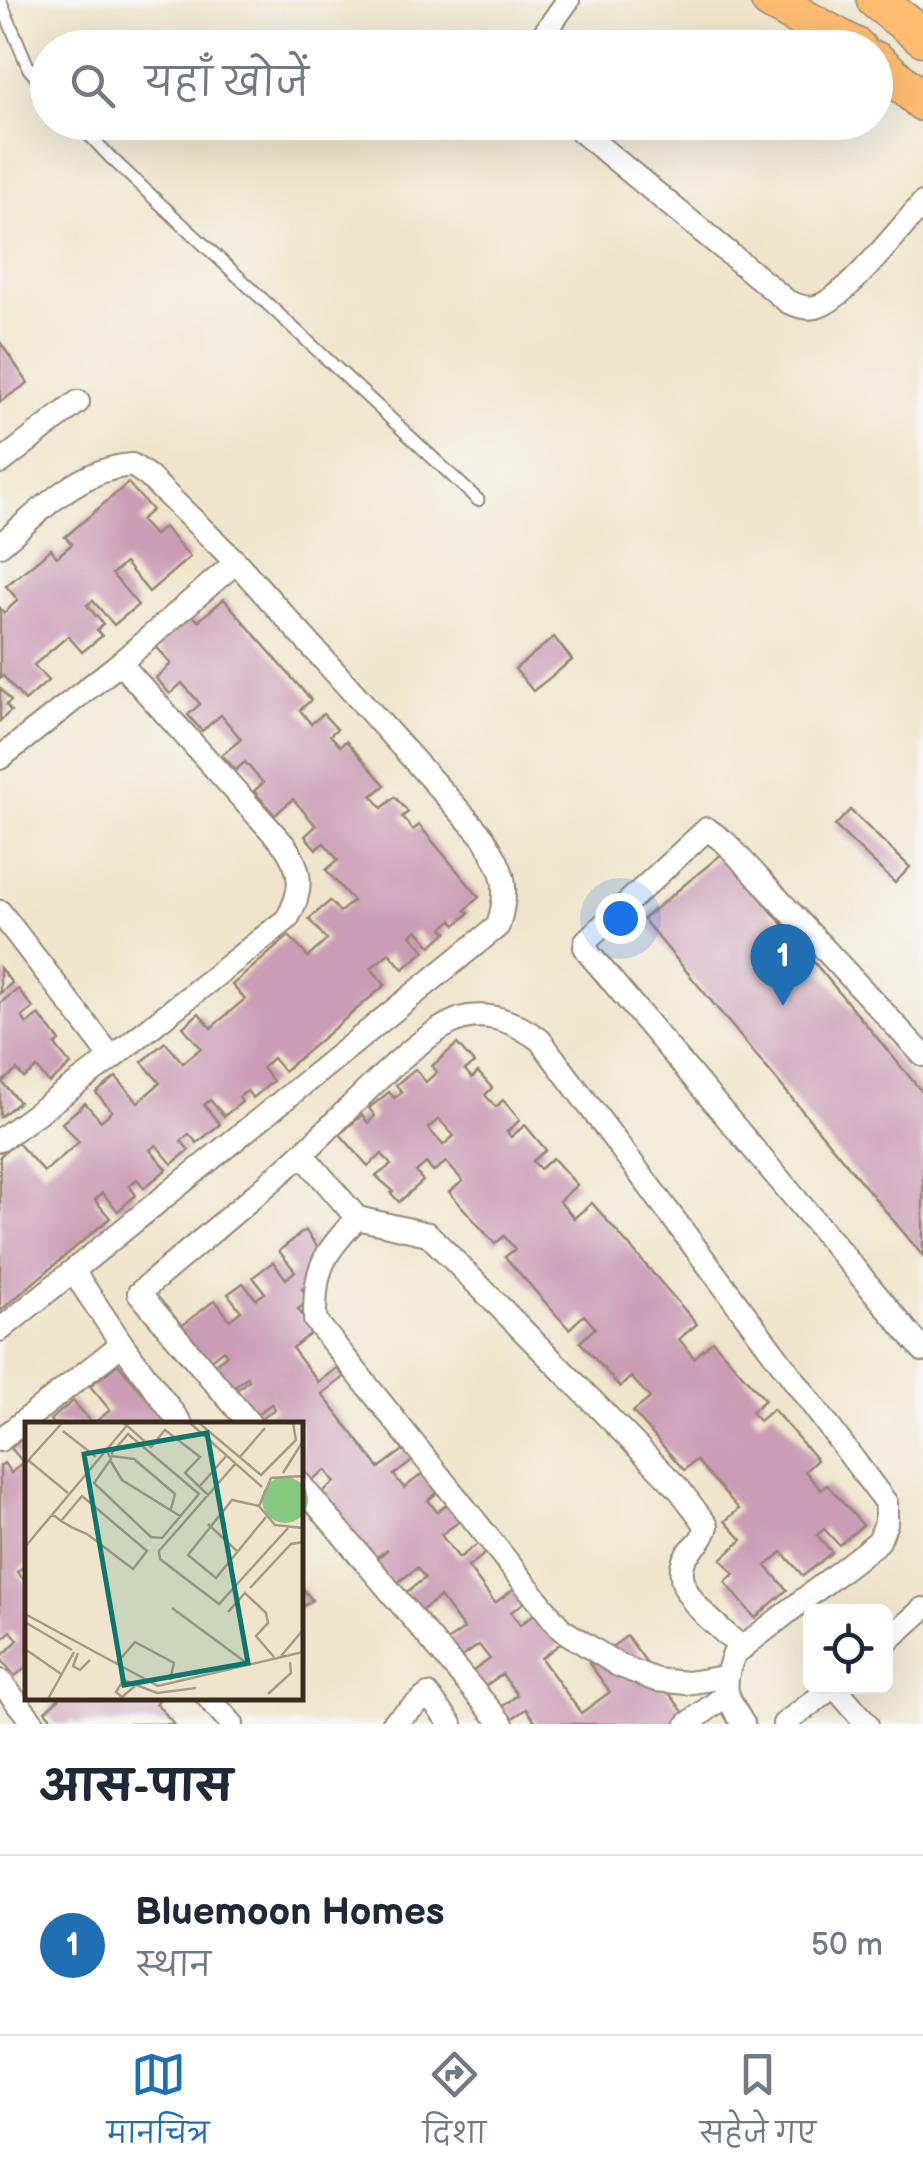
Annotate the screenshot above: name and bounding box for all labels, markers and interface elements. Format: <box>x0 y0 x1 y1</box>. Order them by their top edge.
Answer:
search box <box>30 30 893 140</box>
icon: search <box>65 58 120 113</box>
text: यहाँ खोजें <box>145 61 309 106</box>
your location <box>595 893 646 944</box>
pin: 1 <box>750 924 816 1006</box>
inset map <box>25 1422 302 1699</box>
map controls <box>803 1604 893 1694</box>
button: locate <box>803 1604 893 1694</box>
text: आस-पास <box>40 1762 232 1813</box>
text: Bluemoon Homes <box>135 1890 444 1935</box>
text: 1 <box>66 1926 79 1965</box>
text: 50 m <box>811 1926 883 1965</box>
text: स्थान <box>135 1947 211 1986</box>
tab: मानचित्र <box>107 2047 209 2164</box>
tab: दिशा <box>423 2047 486 2164</box>
tab: सहेजे गए <box>700 2047 816 2164</box>

